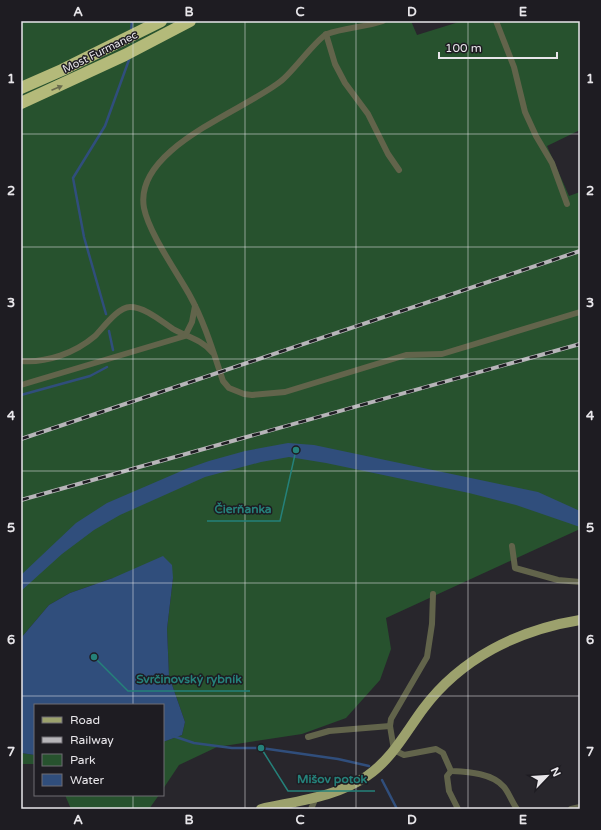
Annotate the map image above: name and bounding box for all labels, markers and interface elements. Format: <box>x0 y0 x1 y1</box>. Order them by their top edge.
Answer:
text: A <box>73 4 83 20</box>
text: B <box>184 4 194 20</box>
text: C <box>295 4 305 20</box>
text: D <box>407 4 417 20</box>
text: E <box>519 4 527 20</box>
street label: Most Furmanec <box>60 28 140 76</box>
scale bar <box>439 34 557 60</box>
text: 100 m <box>445 41 482 55</box>
text: 1 <box>7 71 15 87</box>
text: 1 <box>586 71 594 87</box>
one-way arrow <box>51 85 62 91</box>
text: 2 <box>7 183 15 199</box>
text: 2 <box>586 183 594 199</box>
text: 3 <box>7 295 15 311</box>
text: 3 <box>586 295 594 311</box>
text: 4 <box>7 408 16 424</box>
text: 4 <box>586 408 595 424</box>
callout: Čierňanka <box>207 497 280 521</box>
text: Čierňanka <box>214 502 272 516</box>
text: 5 <box>7 520 15 536</box>
text: 5 <box>586 520 594 536</box>
text: 6 <box>7 632 15 648</box>
text: 6 <box>586 632 594 648</box>
callout: Svrčinovský rybník <box>128 667 250 691</box>
text: Svrčinovský rybník <box>136 672 242 687</box>
legend <box>34 704 164 796</box>
text: Road <box>70 713 100 727</box>
text: Railway <box>70 733 114 747</box>
text: 7 <box>7 744 15 760</box>
text: 7 <box>586 744 594 760</box>
text: Park <box>70 753 96 767</box>
north arrow <box>527 756 567 796</box>
text: N <box>548 765 563 779</box>
callout: Mišov potok <box>288 767 375 791</box>
text: Mišov potok <box>297 772 367 787</box>
text: Water <box>70 773 105 787</box>
text: A <box>73 812 83 828</box>
text: B <box>184 812 194 828</box>
text: C <box>295 812 305 828</box>
text: D <box>407 812 417 828</box>
text: E <box>519 812 527 828</box>

